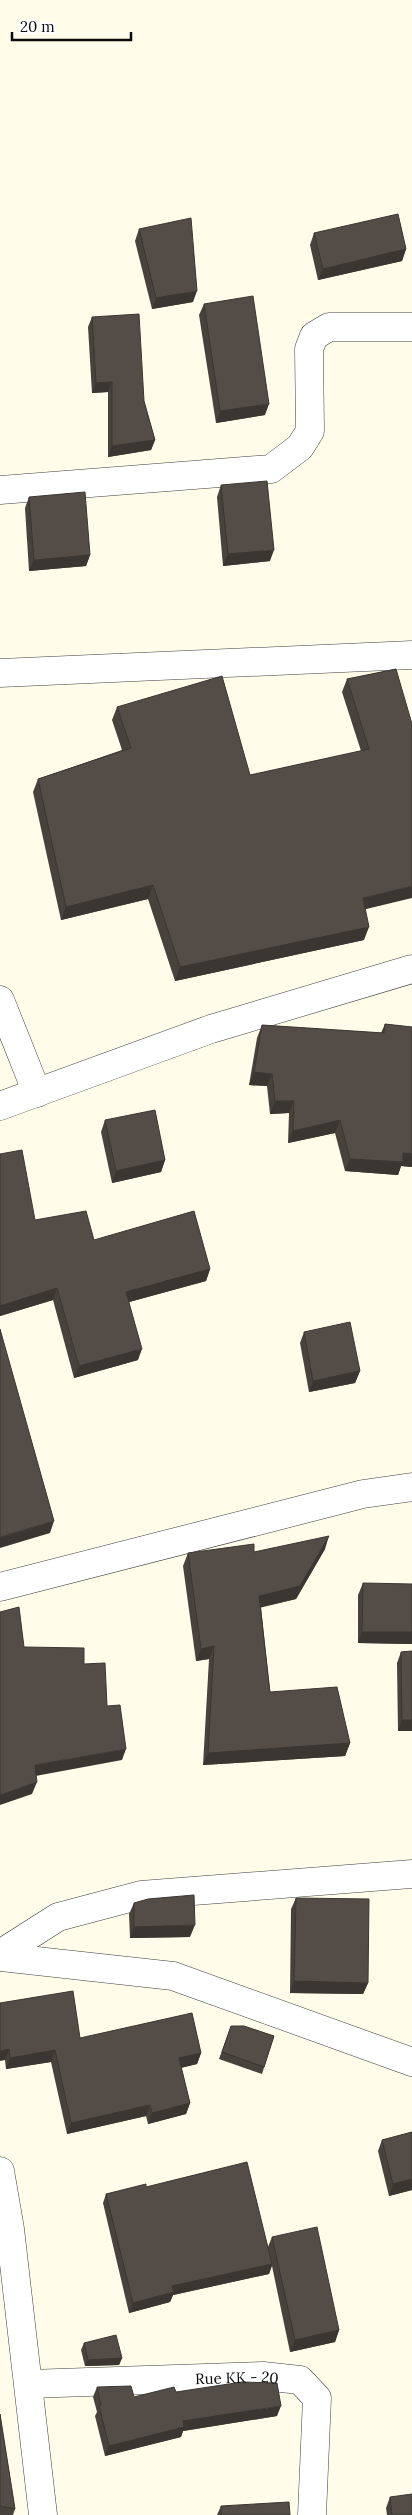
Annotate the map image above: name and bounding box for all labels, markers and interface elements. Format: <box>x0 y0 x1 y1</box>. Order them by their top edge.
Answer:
scale bar <box>12 10 131 42</box>
text: 20 m <box>20 17 55 36</box>
street label: Rue KK - 20 <box>195 2366 280 2388</box>

